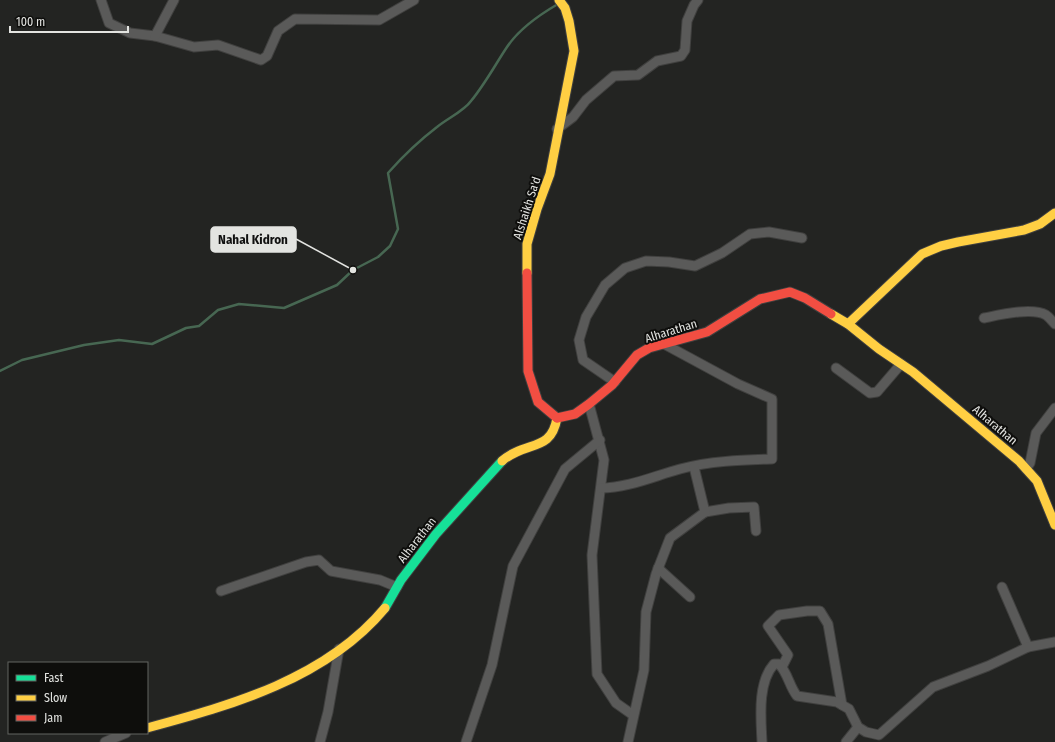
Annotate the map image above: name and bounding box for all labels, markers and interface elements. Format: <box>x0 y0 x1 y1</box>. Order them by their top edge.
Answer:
scale bar <box>10 8 128 34</box>
text: 100 m <box>16 15 45 29</box>
street label: Alshaikh Sa'd <box>510 175 544 241</box>
callout: Nahal Kidron <box>211 227 296 252</box>
text: Nahal Kidron <box>218 232 288 247</box>
street label: Alharathan <box>643 316 699 346</box>
street label: Alharathan <box>970 402 1020 448</box>
street label: Alharathan <box>395 514 439 566</box>
legend <box>8 662 148 734</box>
text: Fast <box>44 671 63 685</box>
text: Slow <box>44 691 67 705</box>
text: Jam <box>44 711 62 725</box>

